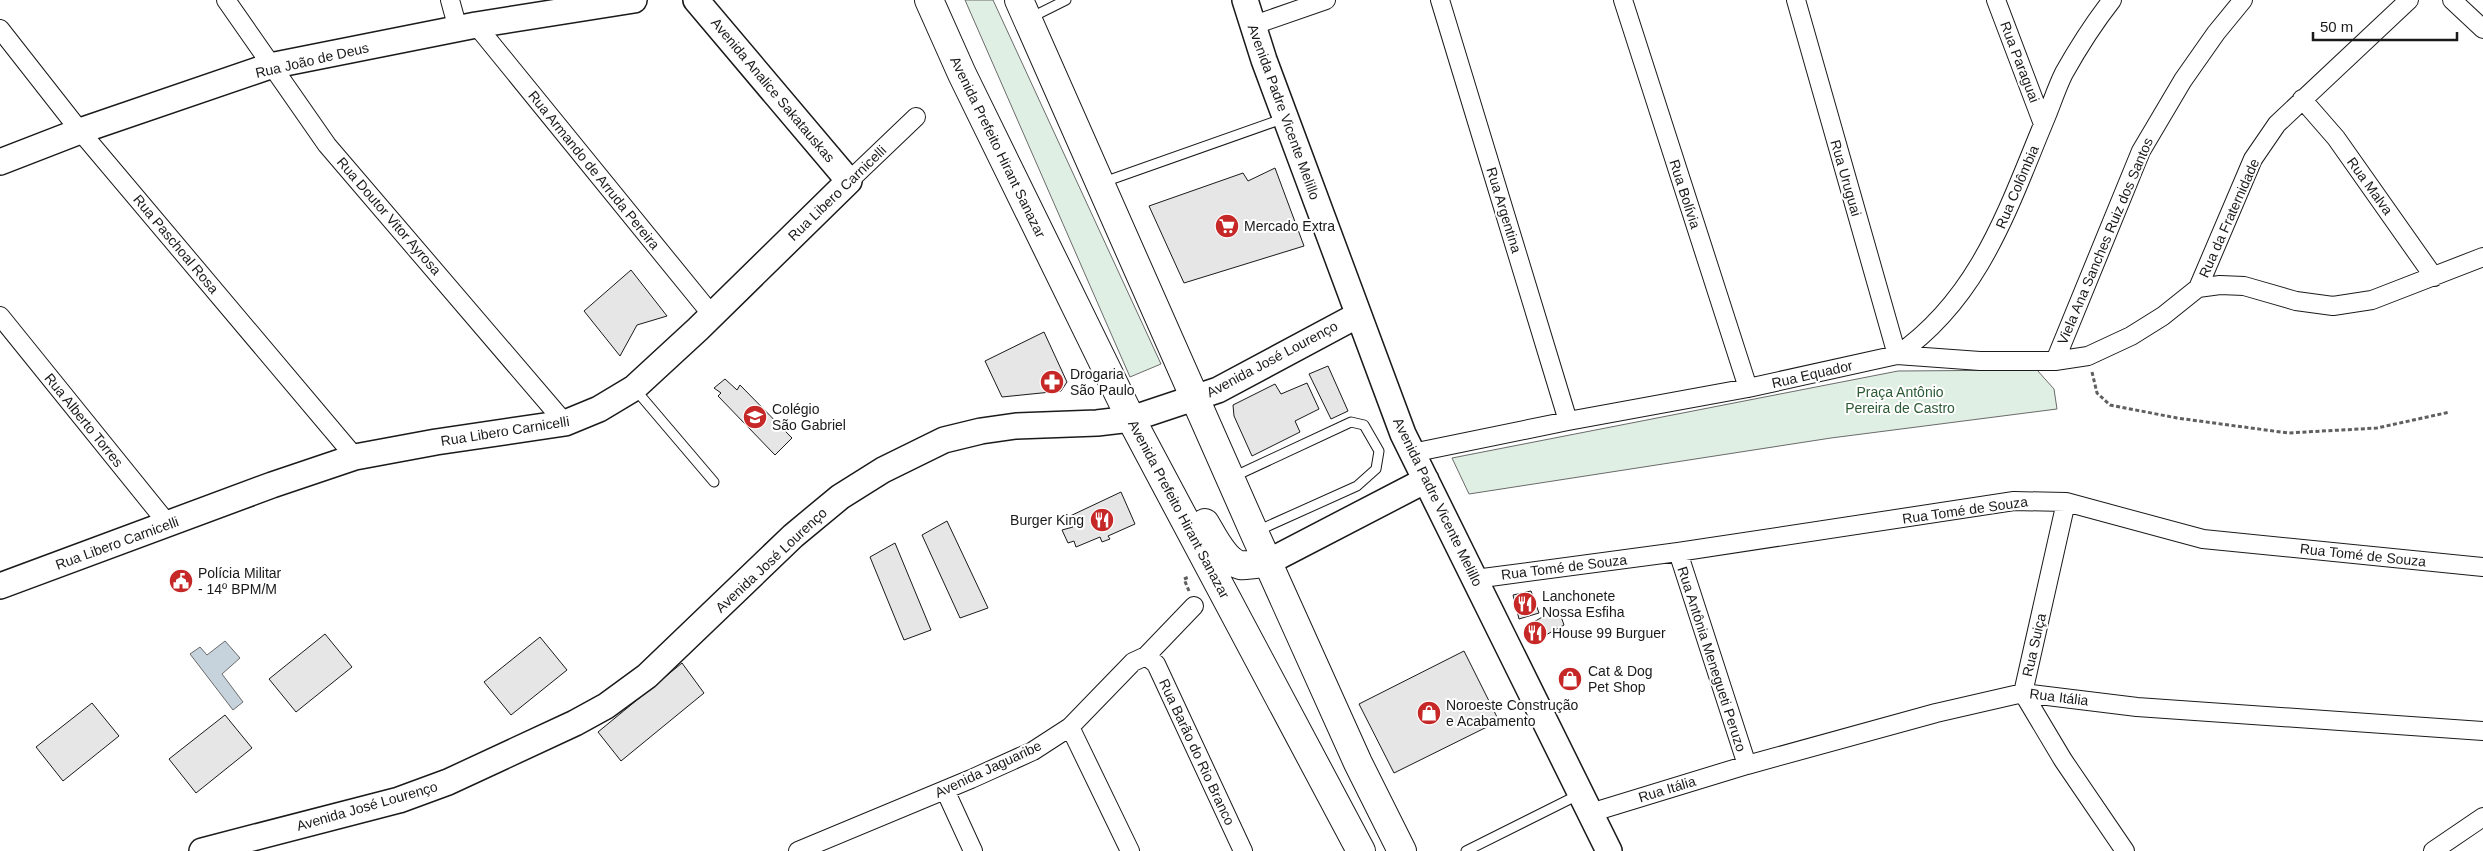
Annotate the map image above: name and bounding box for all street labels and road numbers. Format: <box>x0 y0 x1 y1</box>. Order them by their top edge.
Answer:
street label: Avenida Analice Sakatauskas <box>708 15 838 165</box>
street label: Rua Paraguai <box>1997 19 2043 105</box>
street label: Avenida Padre Vicente Melillo <box>1245 22 1323 202</box>
street label: Rua João de Deus <box>254 39 370 81</box>
street label: Avenida Prefeito Hirant Sanazar <box>947 54 1049 241</box>
street label: Rua Armando de Arruda Pereira <box>525 88 663 253</box>
street label: Viela Ana Sanches Ruiz dos Santos <box>2054 135 2156 347</box>
street label: Rua Uruguai <box>1827 138 1865 218</box>
street label: Rua Libero Carnicelli <box>785 142 889 244</box>
street label: Rua Colômbia <box>1992 143 2042 231</box>
street label: Rua Doutor Vitor Ayrosa <box>334 154 445 278</box>
street label: Rua Malva <box>2344 154 2396 218</box>
street label: Rua da Fraternidade <box>2196 156 2263 280</box>
street label: Rua Bolívia <box>1666 157 1704 231</box>
street label: Rua Argentina <box>1483 165 1525 255</box>
street label: Rua Paschoal Rosa <box>130 191 222 297</box>
street label: Avenida José Lourenço <box>1204 318 1340 400</box>
street label: Rua Equador <box>1770 357 1854 391</box>
street label: Rua Alberto Torres <box>41 370 127 470</box>
street label: Rua Libero Carnicelli <box>440 413 570 449</box>
street label: Avenida Padre Vicente Melillo <box>1390 415 1486 589</box>
street label: Avenida Prefeito Hirant Sanazar <box>1125 417 1233 601</box>
street label: Rua Tomé de Souza <box>1901 493 2029 527</box>
street label: Avenida José Lourenço <box>712 504 830 616</box>
street label: Rua Libero Carnicelli <box>53 513 181 573</box>
street label: Rua Tomé de Souza <box>2299 540 2427 570</box>
street label: Rua Tomé de Souza <box>1500 551 1628 583</box>
street label: Rua Antônia Menegueti Peruzo <box>1674 564 1750 754</box>
street label: Rua Suiça <box>2019 612 2049 678</box>
street label: Rua Barão do Rio Branco <box>1156 676 1238 828</box>
street label: Rua Itália <box>2029 685 2090 709</box>
street label: Avenida Jaguaribe <box>932 737 1044 801</box>
street label: Rua Itália <box>1636 773 1698 805</box>
street label: Avenida José Lourenço <box>295 778 440 834</box>

